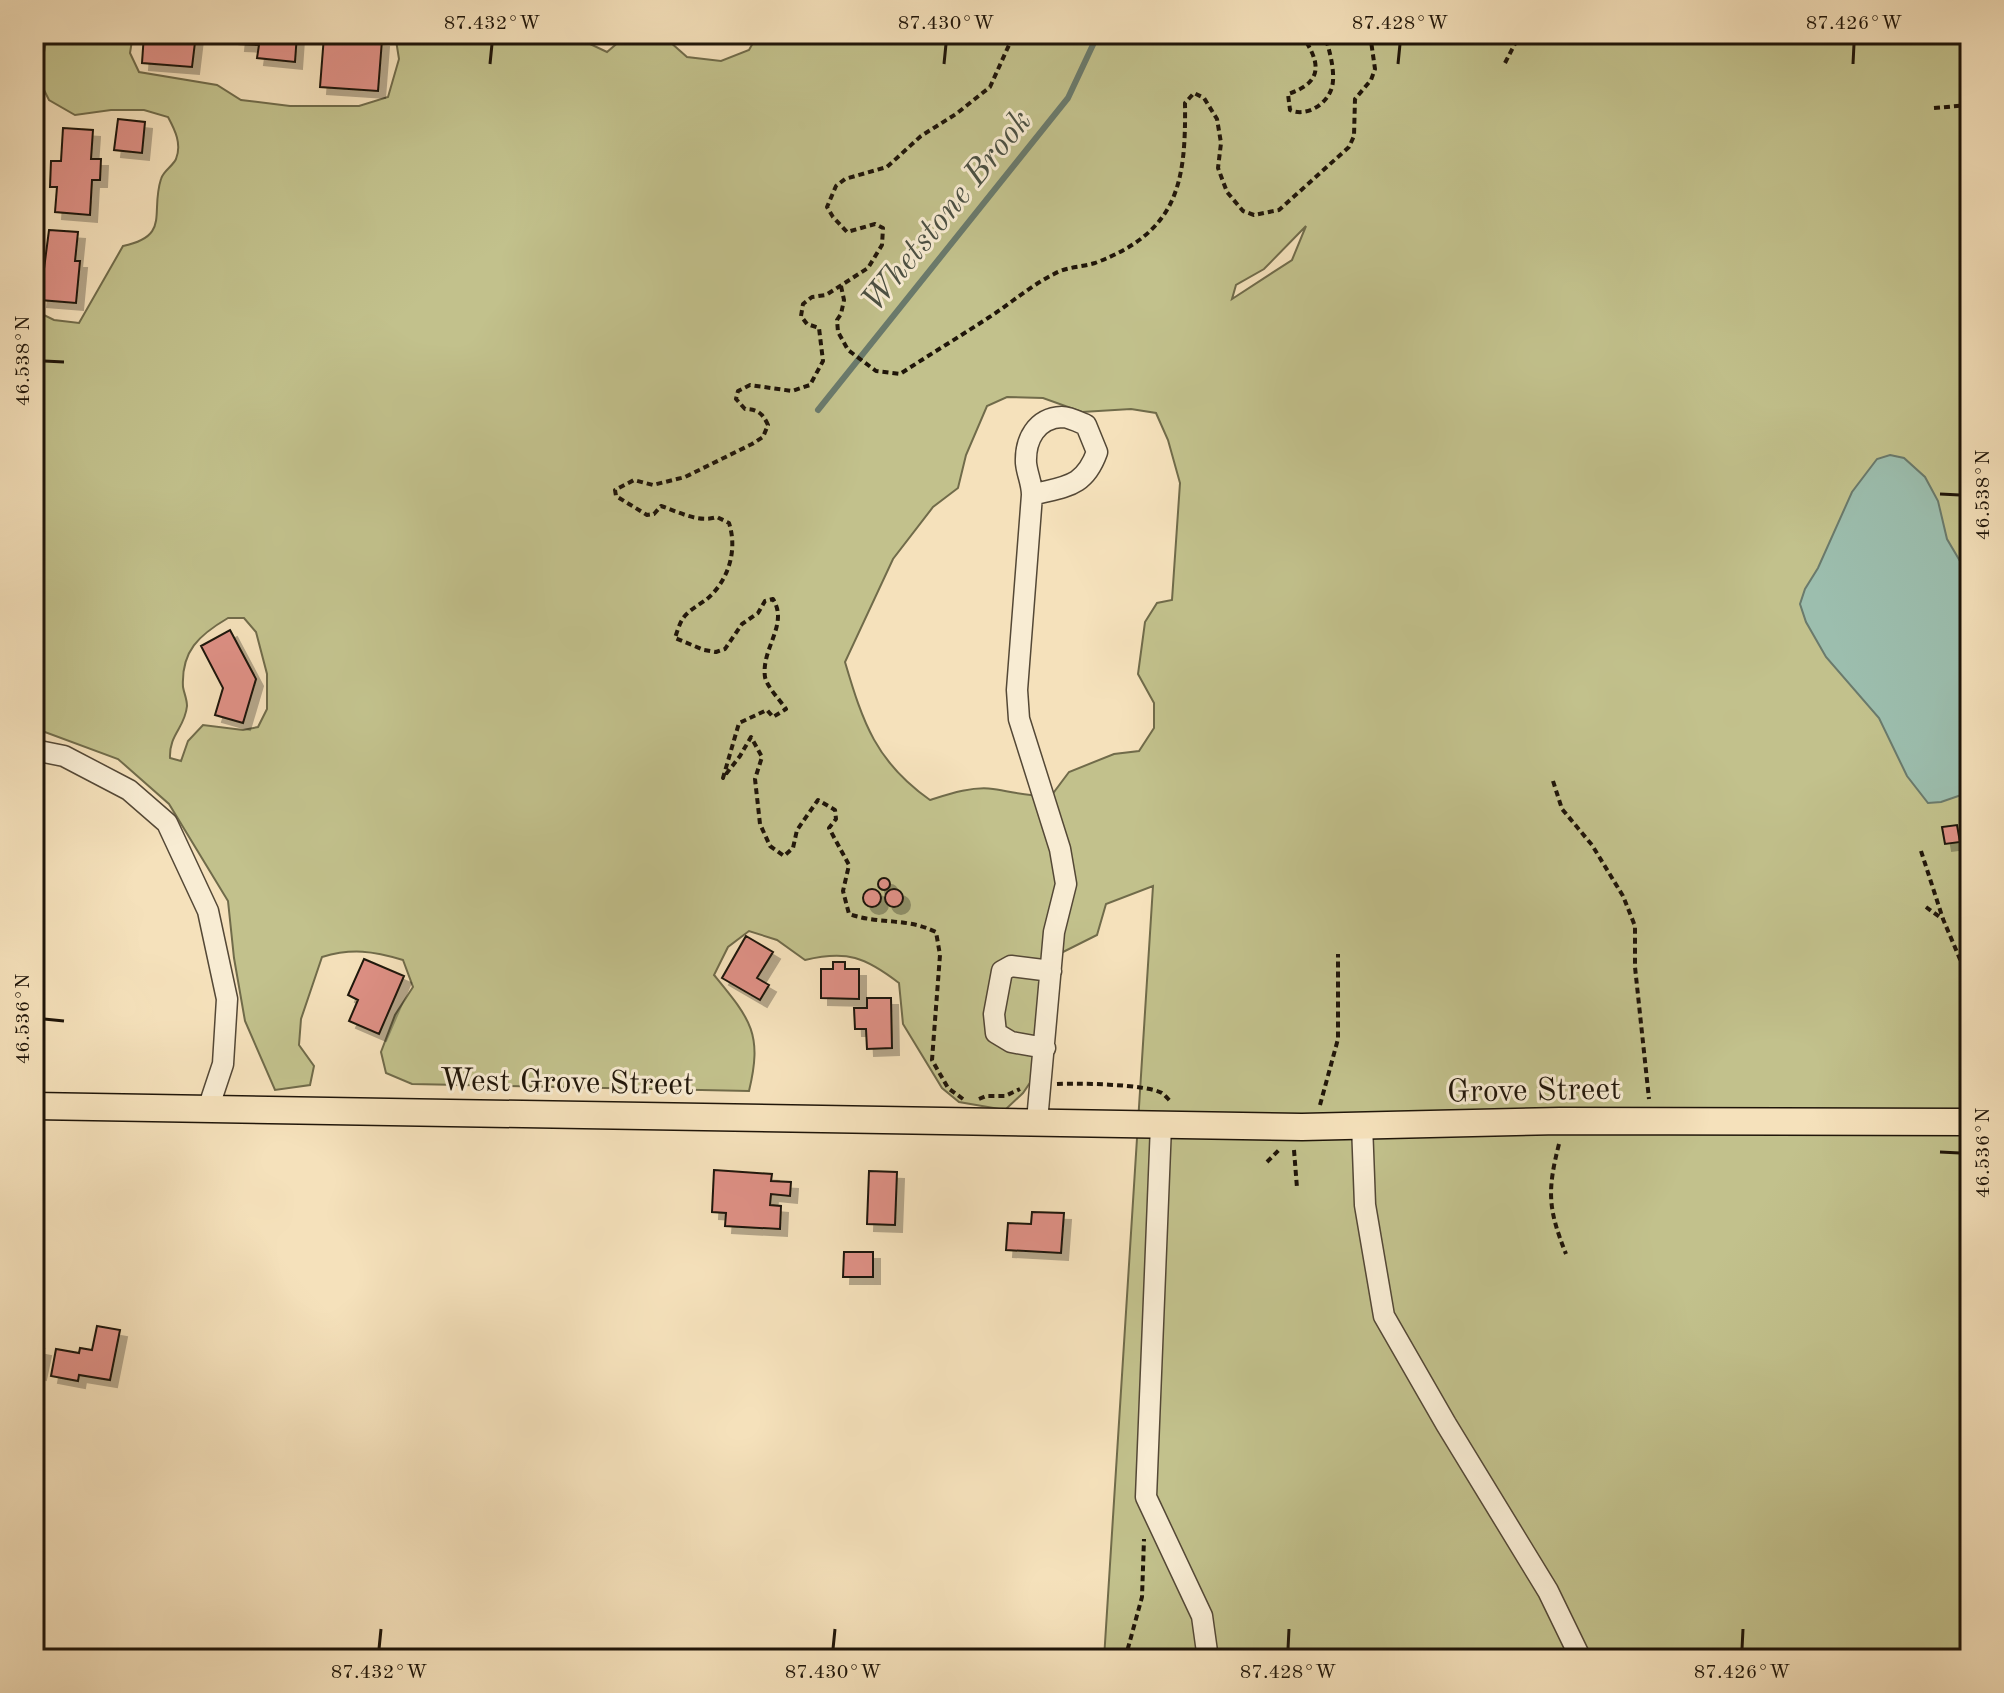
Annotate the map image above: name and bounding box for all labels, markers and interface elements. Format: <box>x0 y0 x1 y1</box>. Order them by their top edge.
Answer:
text: 87.432°W <box>444 14 540 34</box>
text: 87.430°W <box>898 14 994 34</box>
text: 87.428°W <box>1352 14 1448 34</box>
text: 87.426°W <box>1806 14 1902 34</box>
water label: Whetstone Brook <box>856 105 1039 319</box>
text: 46.538°N <box>14 316 34 406</box>
text: 46.538°N <box>1974 450 1994 540</box>
text: 46.536°N <box>14 974 34 1064</box>
street label: West Grove Street <box>439 1066 694 1102</box>
street label: Grove Street <box>1446 1074 1622 1110</box>
text: 46.536°N <box>1974 1108 1994 1198</box>
text: 87.432°W <box>331 1663 427 1683</box>
text: 87.430°W <box>785 1663 881 1683</box>
text: 87.428°W <box>1240 1663 1336 1683</box>
text: 87.426°W <box>1694 1663 1790 1683</box>

